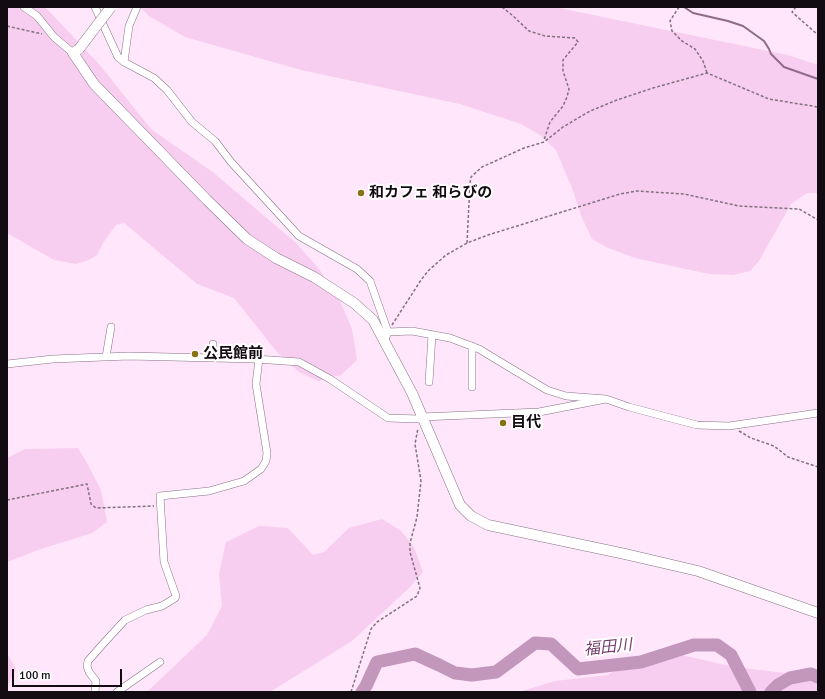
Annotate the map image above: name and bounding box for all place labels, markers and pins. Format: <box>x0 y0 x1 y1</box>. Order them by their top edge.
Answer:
place label: 和カフェ 和らびの <box>369 184 492 202</box>
marker: 和カフェ 和らびの <box>356 188 366 198</box>
place label: 公民館前 <box>203 345 263 363</box>
marker: 公民館前 <box>190 349 200 359</box>
place label: 目代 <box>511 414 541 432</box>
marker: 目代 <box>498 418 508 428</box>

